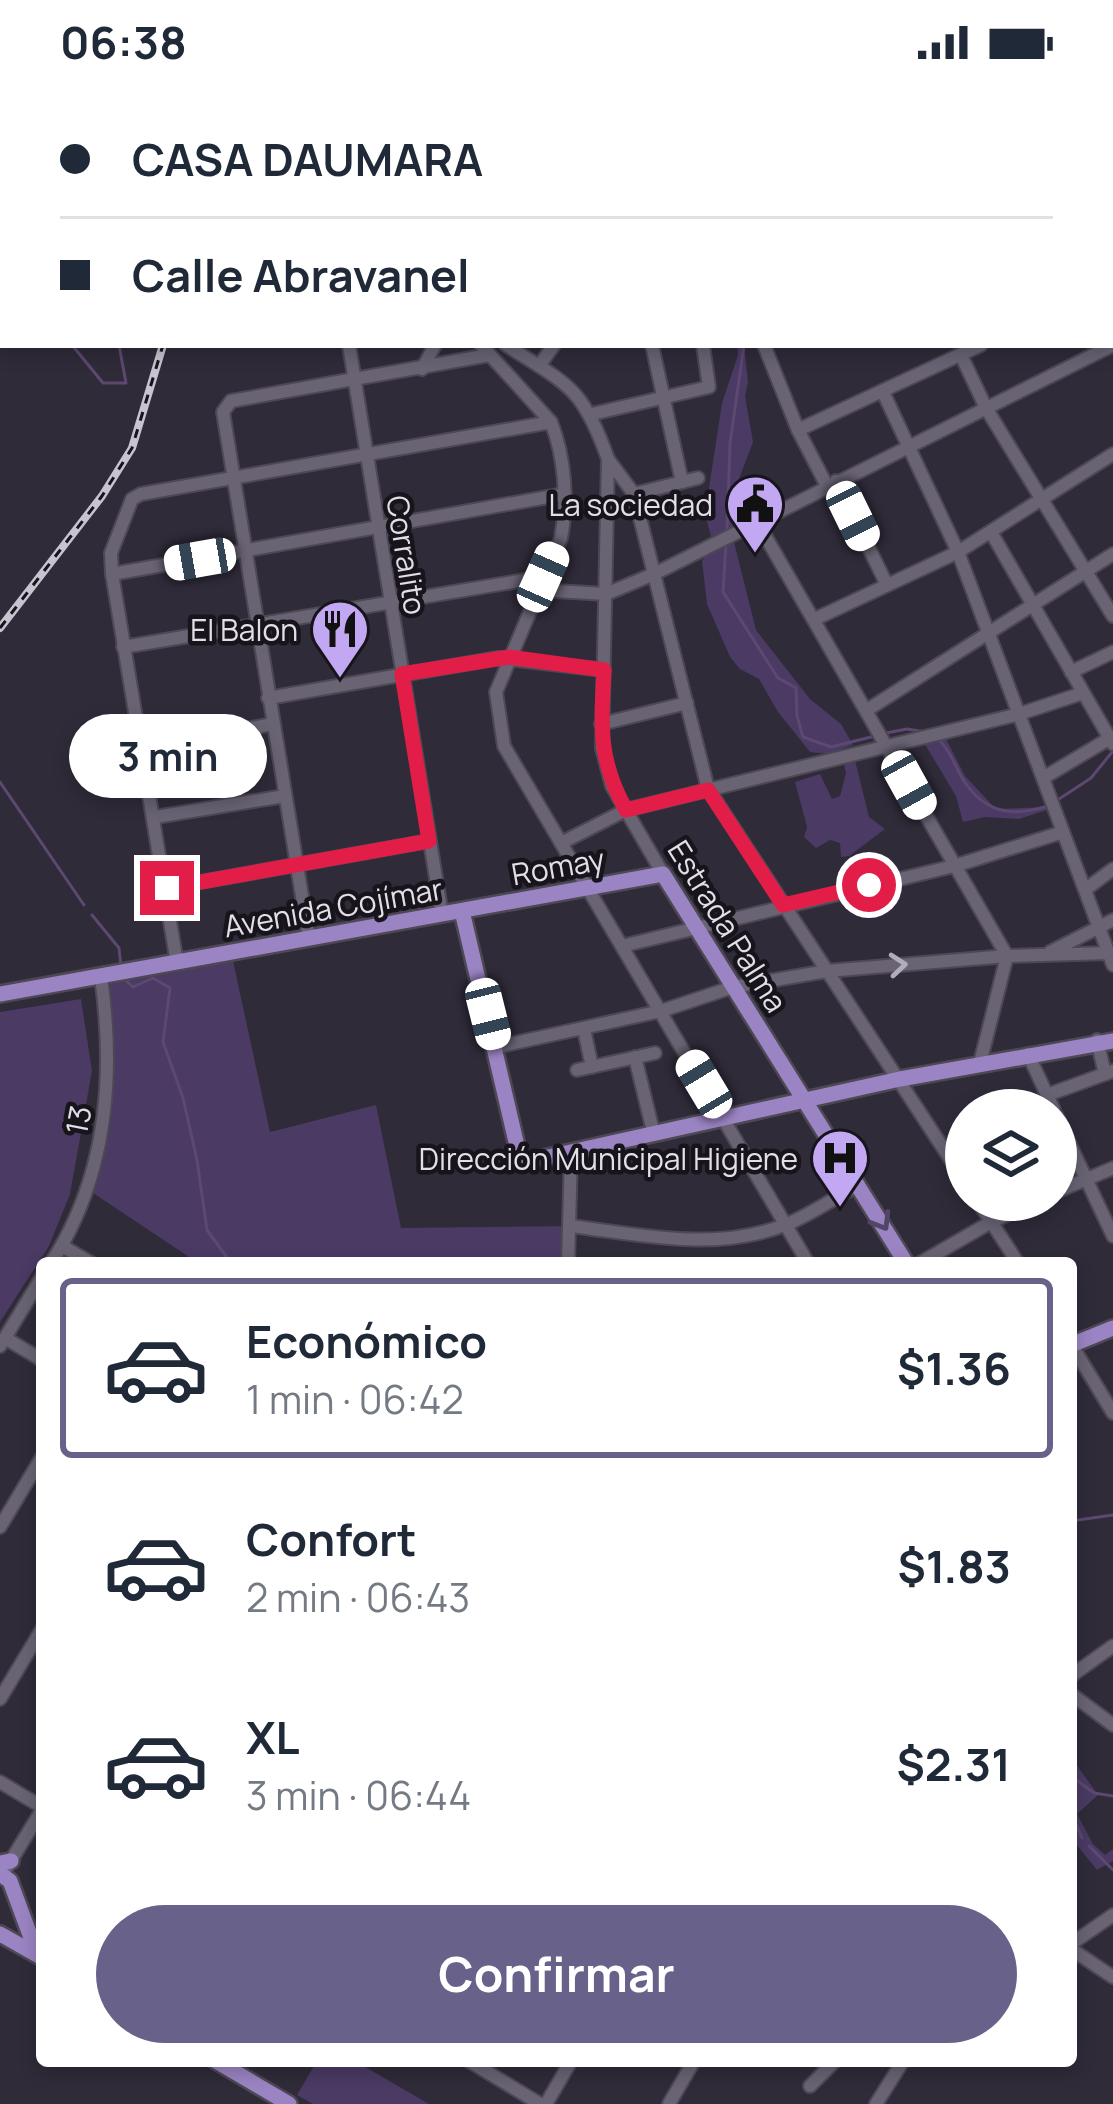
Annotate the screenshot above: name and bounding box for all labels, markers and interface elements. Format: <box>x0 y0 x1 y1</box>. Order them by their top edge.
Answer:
text: 06:38 <box>60 11 187 73</box>
text: CASA DAUMARA <box>132 128 483 190</box>
text: Calle Abravanel <box>132 244 470 306</box>
public building icon: La sociedad <box>724 473 786 555</box>
car <box>821 476 885 556</box>
place label: La sociedad <box>549 484 713 525</box>
street label: Corralito <box>377 492 437 618</box>
car <box>161 535 239 583</box>
car <box>512 537 574 617</box>
restaurant icon: El Balon <box>309 598 371 680</box>
place label: El Balon <box>190 609 298 650</box>
callout: 3 min <box>68 714 266 798</box>
text: 3 min <box>118 729 218 783</box>
car <box>876 745 942 825</box>
street label: Estrada Palma <box>659 832 797 1020</box>
street label: Romay <box>508 838 608 894</box>
route start <box>842 858 896 912</box>
route end <box>140 861 194 915</box>
street label: Avenida Cojímar <box>220 868 446 946</box>
one-way arrow <box>889 953 908 978</box>
car <box>462 975 514 1053</box>
car <box>670 1044 738 1124</box>
map controls <box>945 1089 1077 1221</box>
button: layers <box>945 1089 1077 1221</box>
street label: 13 <box>55 1102 101 1138</box>
hospital icon: Dirección Municipal Higiene <box>809 1127 871 1209</box>
place label: Dirección Municipal Higiene <box>419 1138 798 1179</box>
one-way arrow <box>867 1209 890 1231</box>
text: Económico <box>246 1310 487 1372</box>
icon: car <box>102 1314 210 1422</box>
text: $1.36 <box>897 1337 1011 1399</box>
text: 1 min · 06:42 <box>246 1372 464 1426</box>
text: Confort <box>246 1508 417 1570</box>
icon: car <box>102 1512 210 1620</box>
text: $1.83 <box>897 1535 1011 1597</box>
text: 2 min · 06:43 <box>246 1570 470 1624</box>
text: XL <box>246 1706 300 1768</box>
icon: car <box>102 1710 210 1818</box>
text: $2.31 <box>896 1733 1011 1795</box>
text: 3 min · 06:44 <box>246 1768 471 1822</box>
button: Confirmar <box>96 1905 1017 2043</box>

